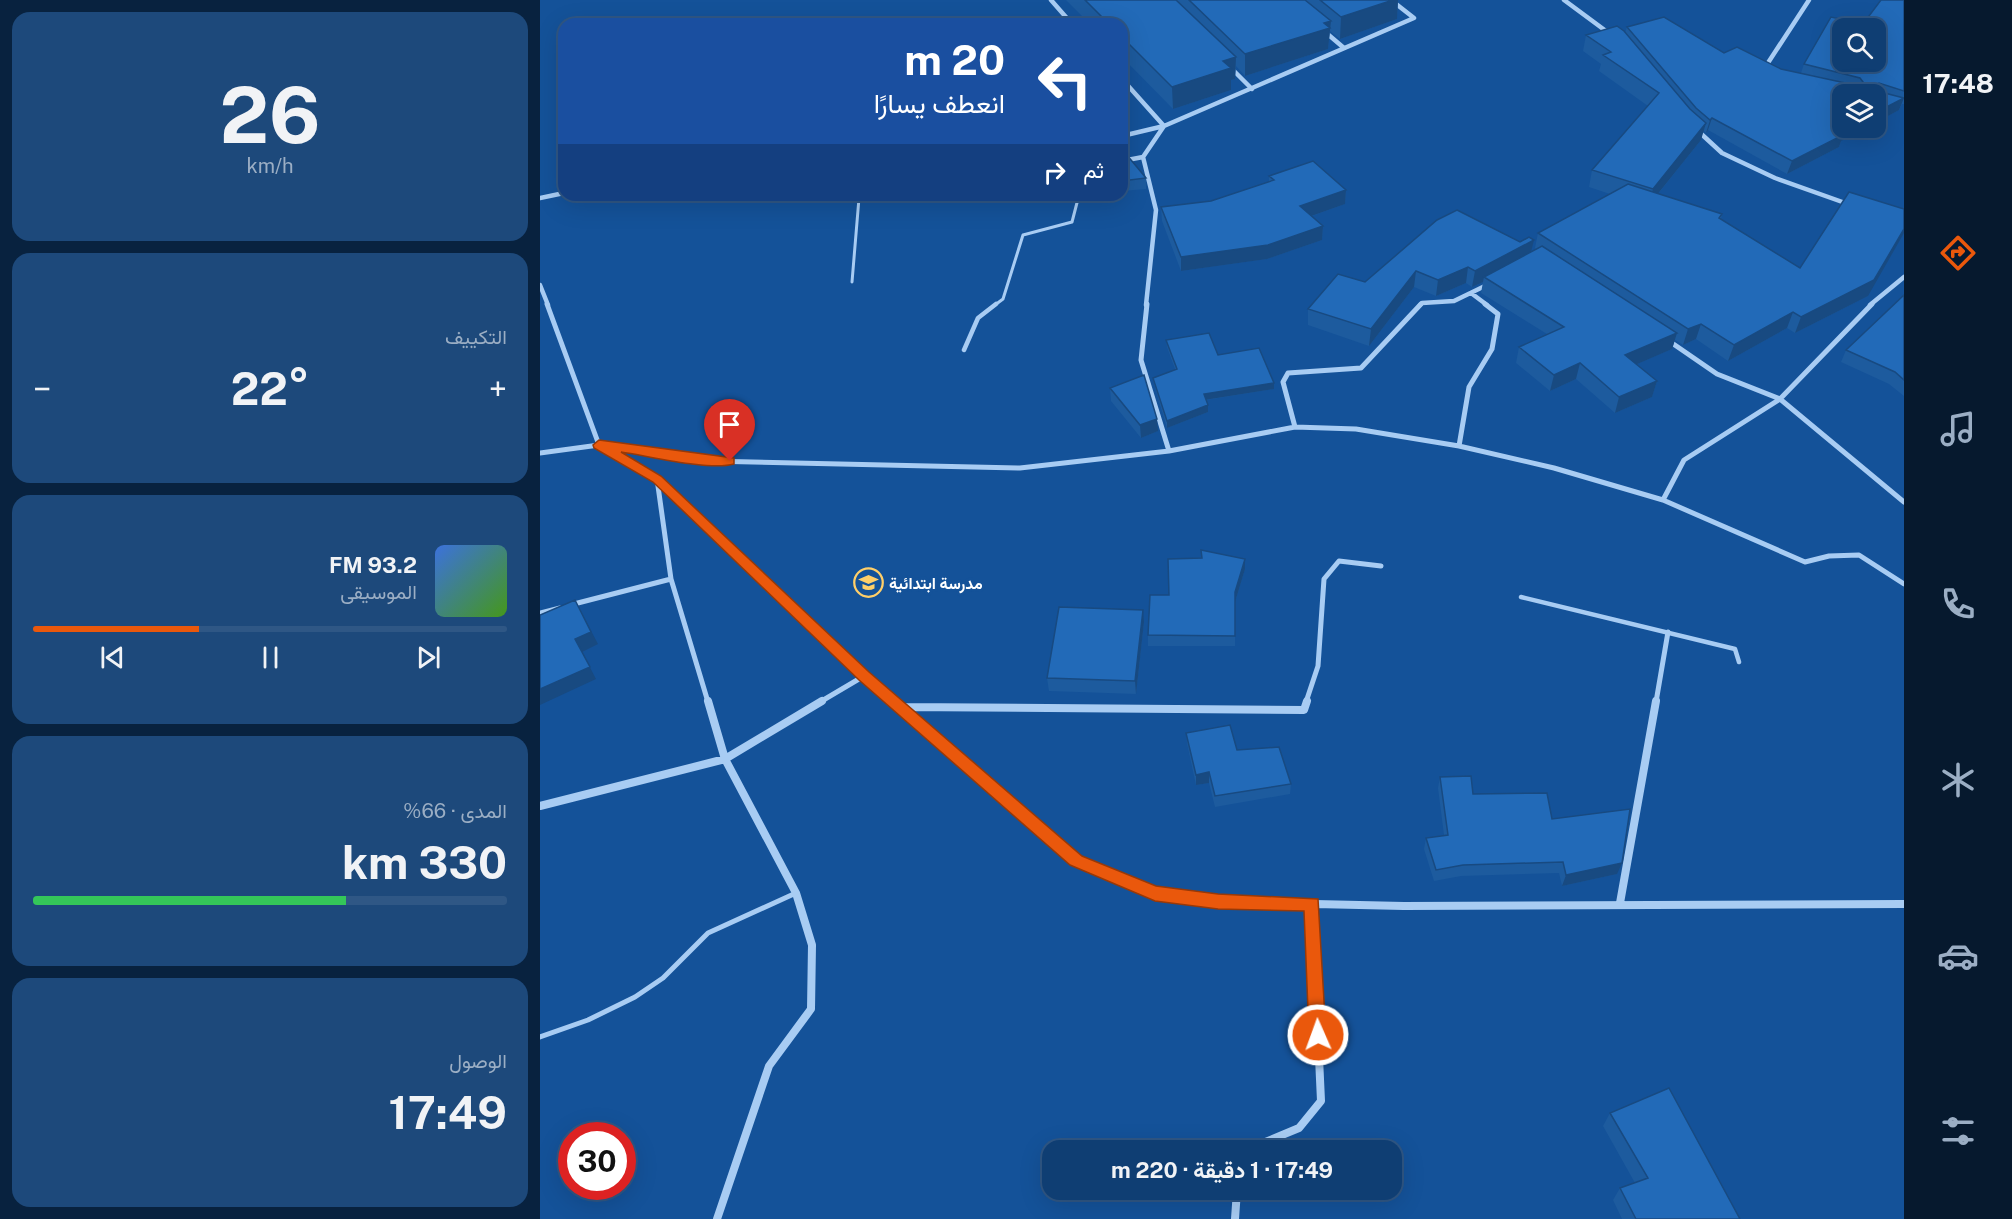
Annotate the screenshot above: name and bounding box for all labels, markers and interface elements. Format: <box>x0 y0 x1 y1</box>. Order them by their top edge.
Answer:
map controls <box>1832 18 1886 138</box>
button: search <box>1832 18 1886 72</box>
text: 20 m <box>904 35 1005 84</box>
icon: left <box>1026 42 1104 120</box>
text: 17:48 <box>1922 67 1994 99</box>
text: 26 <box>219 69 321 161</box>
button: layers <box>1832 84 1886 138</box>
text: انعطف يسارًا <box>874 87 1005 119</box>
text: km/h <box>246 154 294 178</box>
icon: right <box>1038 156 1071 189</box>
text: ثم <box>1083 157 1104 183</box>
icon: directions <box>1937 232 1979 274</box>
text: التكييف <box>445 325 507 349</box>
text: 22° <box>231 362 309 415</box>
text: − <box>33 370 51 408</box>
text: + <box>489 370 507 408</box>
pin <box>704 399 755 461</box>
icon: arrive <box>713 408 746 441</box>
icon: music <box>1937 408 1979 450</box>
text: 93.2 FM <box>329 552 417 578</box>
school or university icon: مدرسة ابتدائية <box>852 567 884 599</box>
place label: مدرسة ابتدائية <box>889 574 983 594</box>
text: الموسيقى <box>340 580 417 604</box>
icon: phone <box>1937 583 1979 625</box>
icon: previous <box>96 641 129 674</box>
icon: pause <box>254 641 287 674</box>
icon: next <box>412 641 445 674</box>
icon: climate <box>1937 759 1979 801</box>
text: المدى · 66% <box>403 799 507 823</box>
text: 330 km <box>342 836 507 889</box>
icon: car <box>1937 935 1979 977</box>
position arrow <box>1286 1003 1350 1067</box>
text: الوصول <box>449 1049 507 1073</box>
text: 17:49 <box>388 1086 507 1139</box>
icon: filters <box>1937 1110 1979 1152</box>
speed limit sign: 30 <box>558 1122 636 1200</box>
text: 17:49 · 1 دقيقة · 220 m <box>1111 1157 1333 1183</box>

